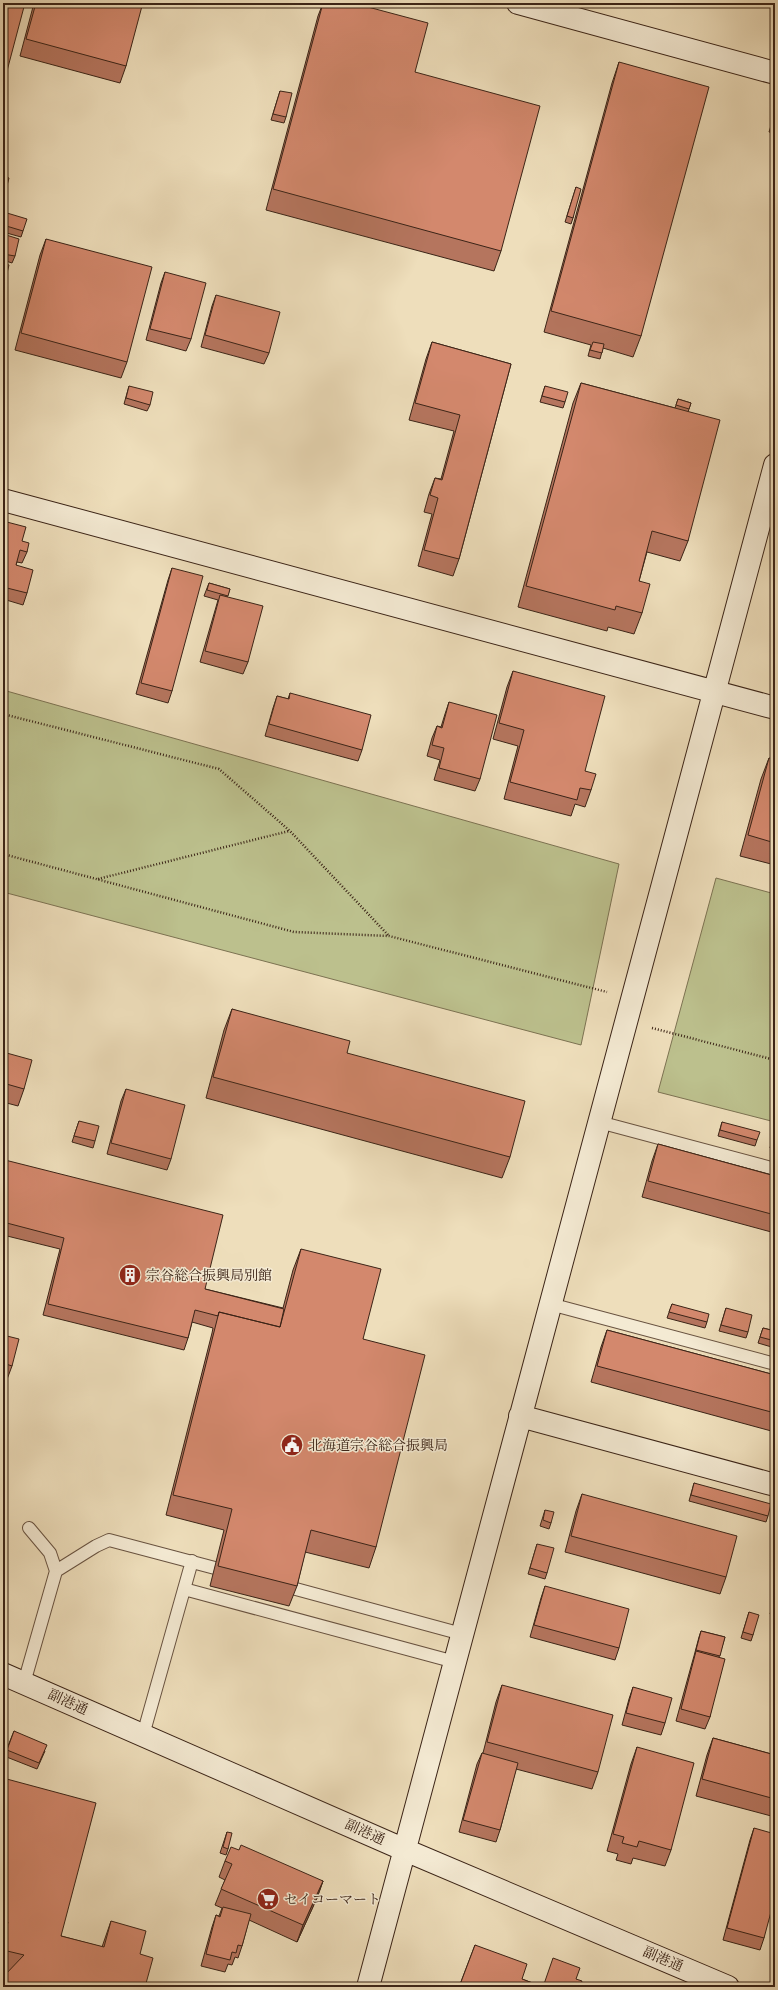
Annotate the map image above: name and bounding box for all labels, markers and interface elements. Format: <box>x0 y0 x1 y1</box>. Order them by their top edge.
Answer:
building icon: 宗谷総合振興局別館 <box>117 1262 143 1288</box>
place label: 宗谷総合振興局別館 <box>146 1267 272 1284</box>
public building icon: 北海道宗谷総合振興局 <box>279 1432 305 1458</box>
place label: 北海道宗谷総合振興局 <box>308 1437 448 1454</box>
street label: 副港通 <box>45 1686 91 1718</box>
street label: 副港通 <box>342 1816 388 1848</box>
supermarket icon: セイコーマート <box>255 1886 281 1912</box>
place label: セイコーマート <box>284 1891 381 1908</box>
street label: 副港通 <box>640 1943 686 1975</box>

